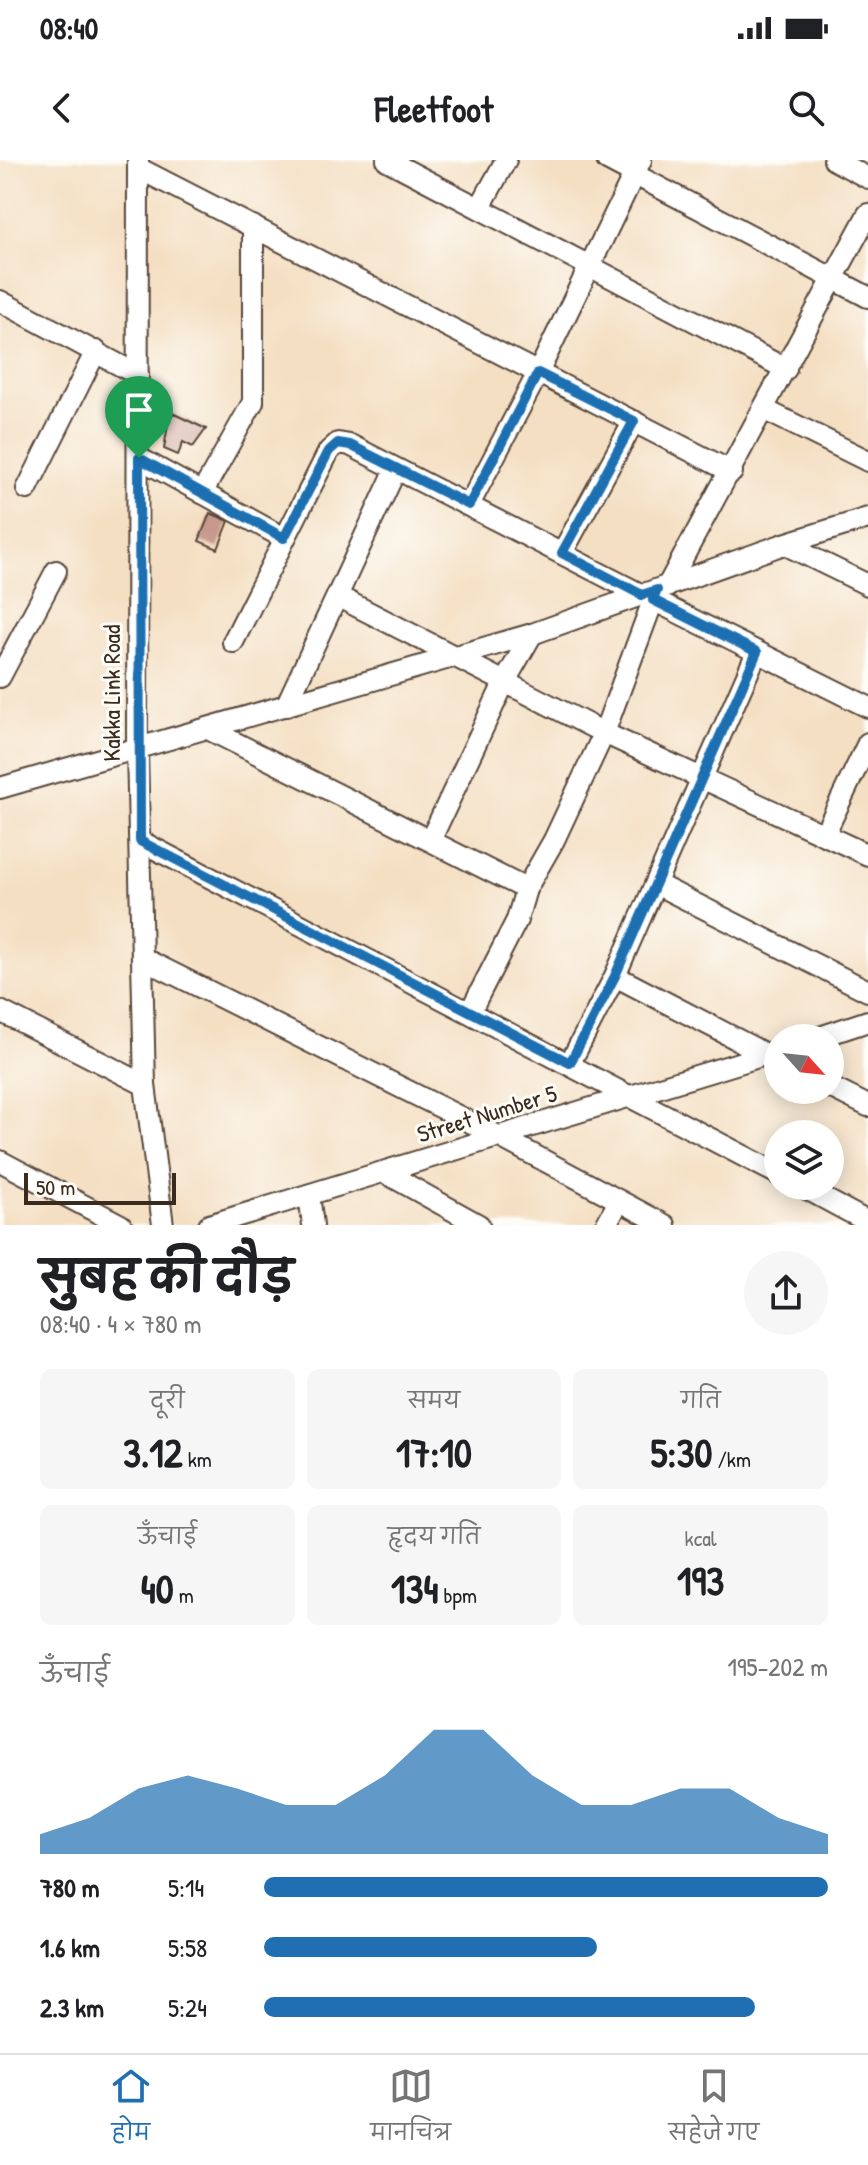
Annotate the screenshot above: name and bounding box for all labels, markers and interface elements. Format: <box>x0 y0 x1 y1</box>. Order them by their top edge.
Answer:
text: 08:40 <box>40 8 98 48</box>
text: Fleetfoot <box>375 84 493 133</box>
icon: back <box>40 86 84 130</box>
icon: search <box>784 86 828 130</box>
pin <box>105 376 173 458</box>
icon: arrive <box>117 388 161 432</box>
street label: Kakka Link Road <box>95 625 127 761</box>
north arrow <box>764 1024 844 1104</box>
map controls <box>764 1024 844 1200</box>
street label: Street Number 5 <box>413 1077 560 1149</box>
button: layers <box>764 1120 844 1200</box>
scale bar <box>24 1169 176 1205</box>
text: 50 m <box>36 1172 75 1202</box>
text: सुबह की दौड़ <box>40 1246 293 1306</box>
button: share <box>744 1251 828 1335</box>
text: 08:40 · 4 × 780 m <box>40 1306 201 1341</box>
text: दूरी <box>150 1385 185 1415</box>
text: समय <box>408 1385 460 1415</box>
text: गति <box>681 1385 721 1415</box>
text: 3.12 <box>123 1425 183 1479</box>
text: 17:10 <box>396 1425 472 1479</box>
text: 5:30 <box>650 1425 712 1479</box>
text: km <box>183 1444 212 1474</box>
text: /km <box>712 1444 751 1474</box>
text: ऊँचाई <box>138 1521 197 1551</box>
text: हृदय गति <box>388 1521 480 1551</box>
text: kcal <box>685 1523 717 1553</box>
text: 193 <box>677 1553 724 1607</box>
text: 40 <box>141 1561 174 1615</box>
text: 134 <box>391 1561 438 1615</box>
text: m <box>174 1580 194 1610</box>
text: bpm <box>438 1580 477 1610</box>
text: 195–202 m <box>727 1649 828 1684</box>
text: ऊँचाई <box>40 1655 110 1690</box>
text: 780 m <box>40 1870 99 1905</box>
text: 5:14 <box>168 1870 204 1905</box>
text: 1.6 km <box>40 1930 100 1965</box>
text: 5:58 <box>168 1930 207 1965</box>
text: 2.3 km <box>40 1990 104 2025</box>
text: 5:24 <box>168 1990 207 2025</box>
tab: होम <box>109 2064 153 2157</box>
tab: मानचित्र <box>370 2064 451 2157</box>
tab: सहेजे गए <box>668 2064 759 2157</box>

